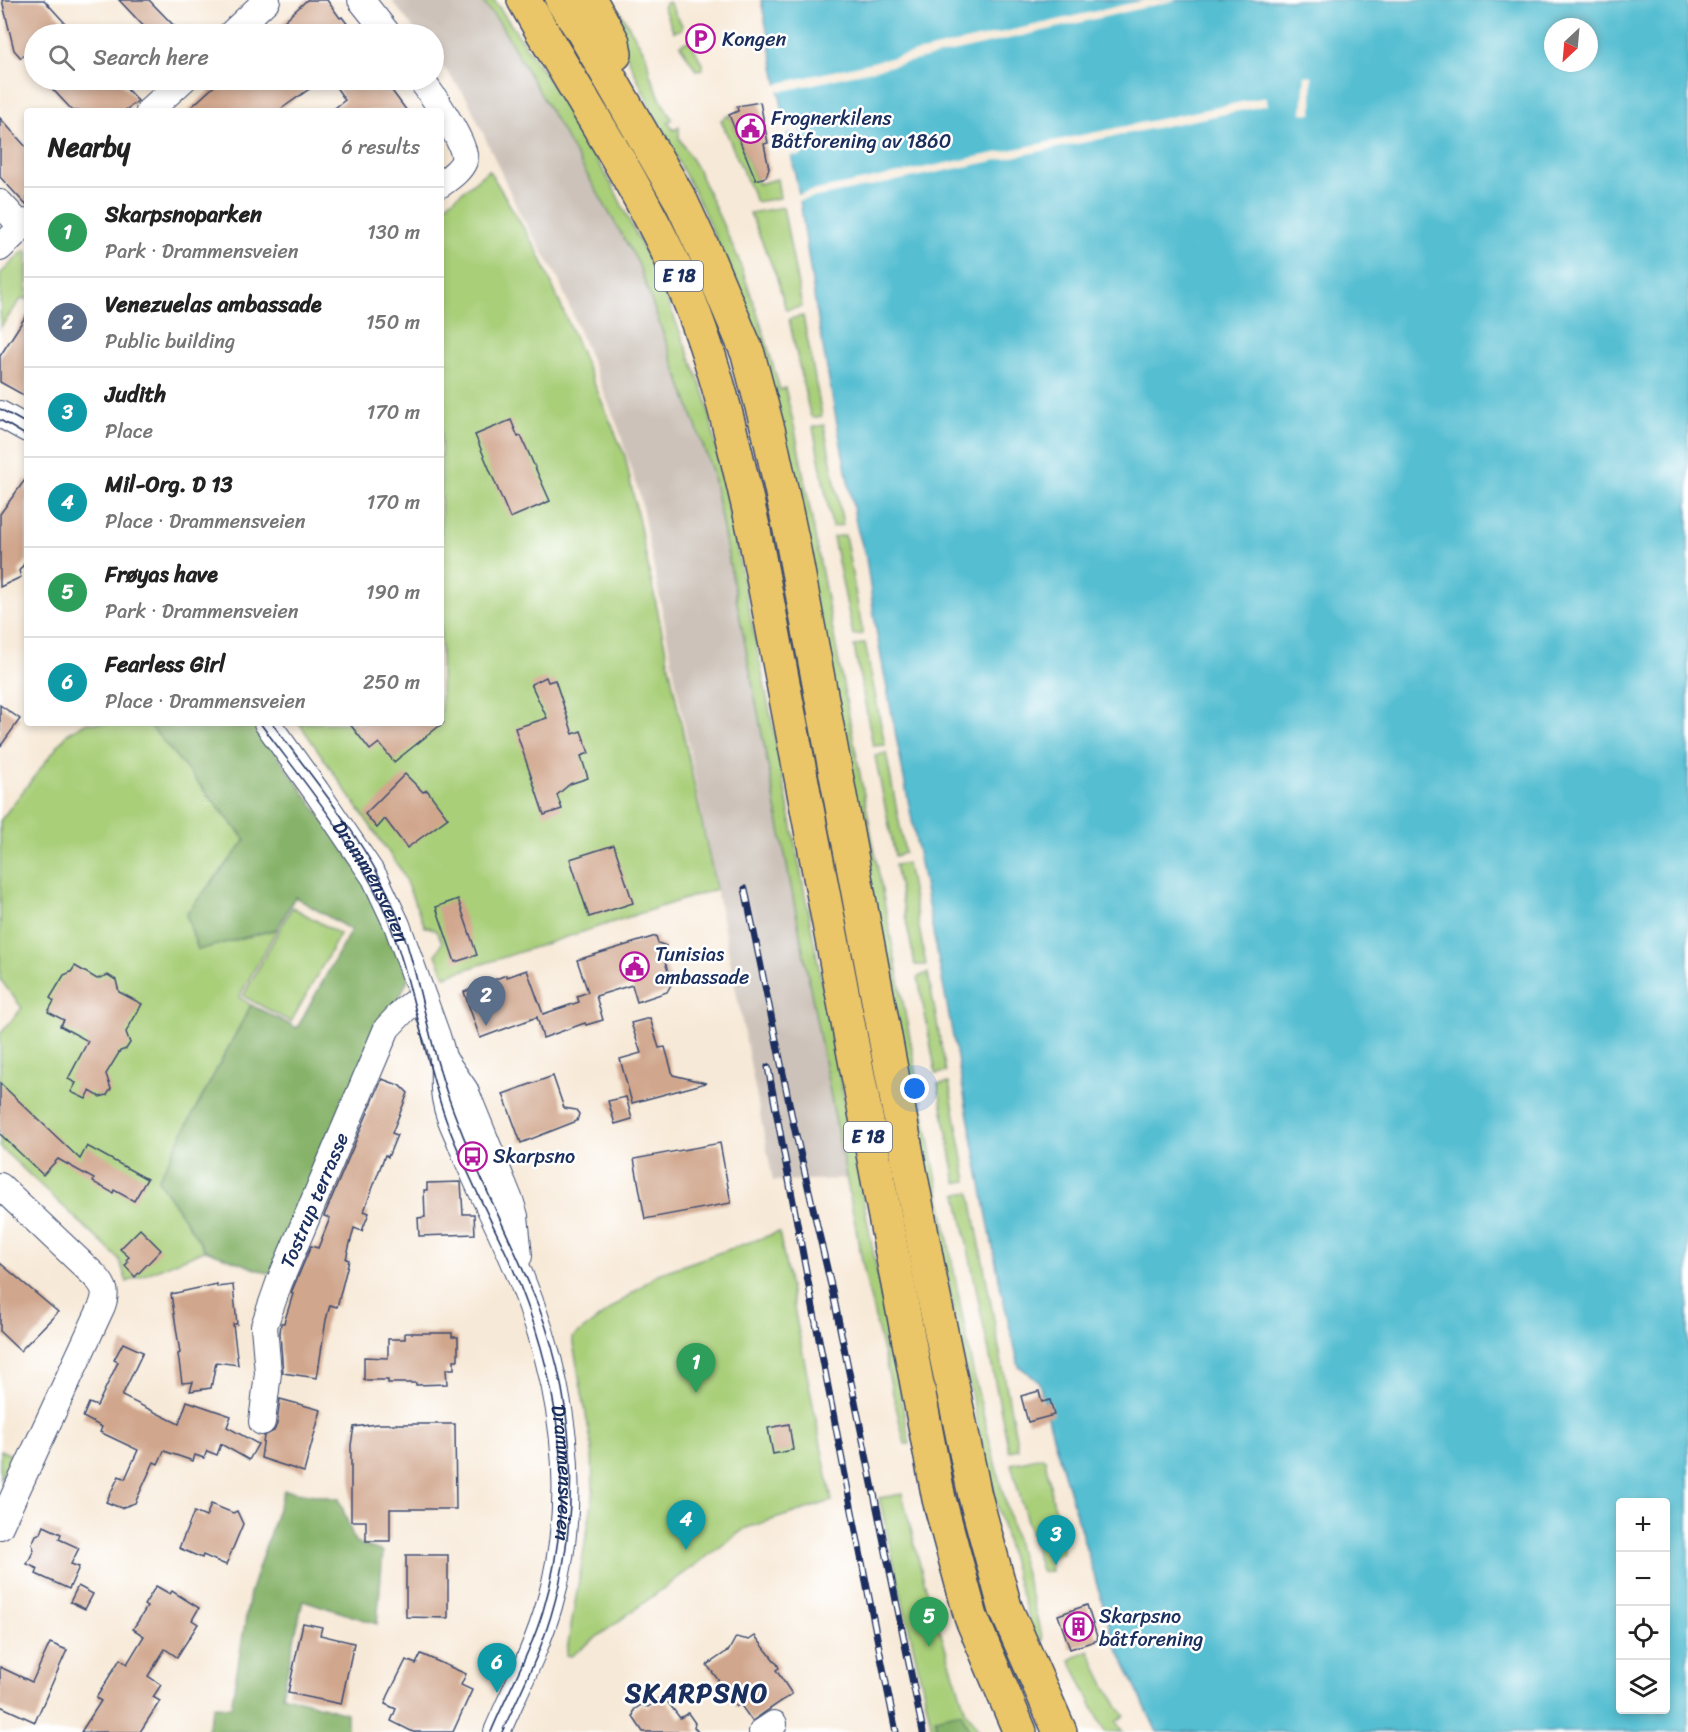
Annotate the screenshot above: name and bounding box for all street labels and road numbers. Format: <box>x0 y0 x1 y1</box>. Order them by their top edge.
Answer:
road number: E 18 <box>655 261 703 291</box>
street label: Drammensveien <box>322 813 419 948</box>
road number: E 18 <box>844 1122 892 1152</box>
street label: Tostrup terrasse <box>270 1127 359 1274</box>
street label: Drammensveien <box>540 1402 583 1543</box>

